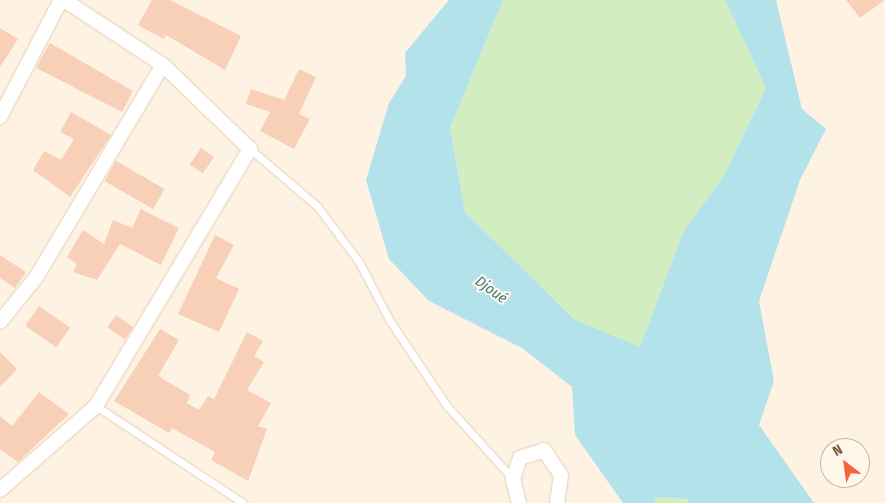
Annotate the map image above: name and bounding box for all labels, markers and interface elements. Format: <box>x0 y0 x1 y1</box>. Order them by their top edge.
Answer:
water label: Djoué <box>471 272 511 308</box>
north arrow <box>820 438 870 488</box>
text: N <box>830 441 846 460</box>

